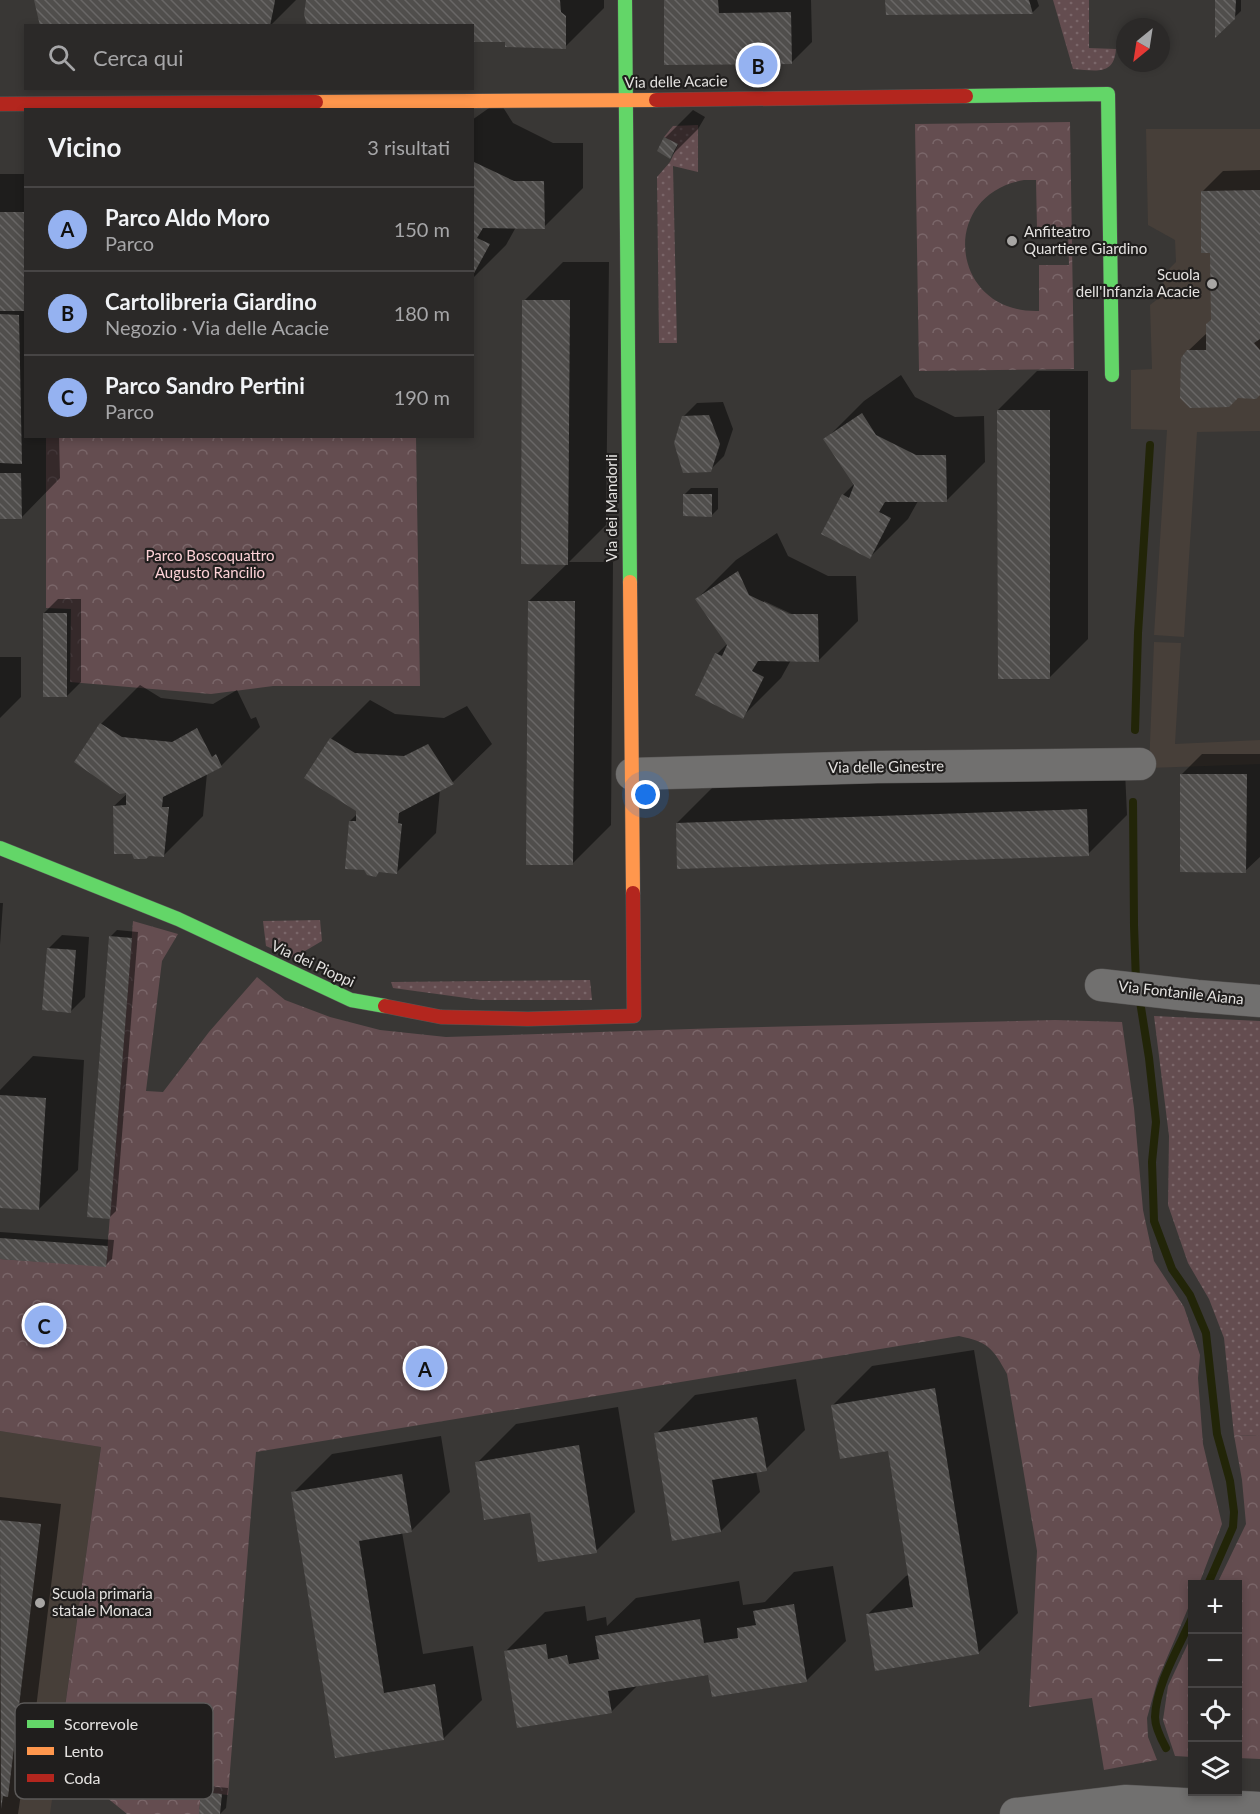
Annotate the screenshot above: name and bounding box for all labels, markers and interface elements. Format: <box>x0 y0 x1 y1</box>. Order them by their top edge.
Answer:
north arrow <box>1116 18 1170 72</box>
search box <box>24 24 474 90</box>
icon: search <box>45 41 78 74</box>
pin: B <box>738 42 777 88</box>
text: Cerca qui <box>93 44 184 71</box>
street label: Via delle Acacie <box>624 71 728 91</box>
text: Vicino <box>48 131 121 163</box>
text: 3 risultati <box>367 135 450 159</box>
text: Parco Aldo Moro <box>105 204 270 231</box>
text: A <box>61 217 74 241</box>
text: 150 m <box>394 217 450 241</box>
place label: Anfiteatro Quartiere Giardino <box>1024 222 1147 257</box>
text: Parco <box>105 231 154 255</box>
marker: Anfiteatro Quartiere Giardino <box>1005 234 1019 248</box>
place label: Scuola dell'Infanzia Acacie <box>1076 265 1200 300</box>
marker: Scuola dell'Infanzia Acacie <box>1205 277 1219 291</box>
text: Cartolibreria Giardino <box>105 288 317 315</box>
text: B <box>61 301 74 325</box>
text: 180 m <box>394 301 450 325</box>
text: Negozio · Via delle Acacie <box>105 315 329 339</box>
text: Parco Sandro Pertini <box>105 372 305 399</box>
text: C <box>61 385 74 409</box>
text: 190 m <box>394 385 450 409</box>
text: Parco <box>105 399 154 423</box>
street label: Via dei Mandorli <box>602 454 620 562</box>
park label: Parco Boscoquattro Augusto Rancilio <box>146 546 274 581</box>
street label: Via delle Ginestre <box>828 756 944 776</box>
your location <box>631 780 660 809</box>
street label: Via dei Pioppi <box>269 936 358 990</box>
street label: Via Fontanile Aiana <box>1117 976 1245 1008</box>
pin: C <box>24 1302 63 1348</box>
pin: A <box>406 1346 444 1390</box>
map controls <box>1188 1580 1242 1796</box>
button: + <box>1188 1580 1242 1634</box>
place label: Scuola primaria statale Monaca <box>52 1584 153 1619</box>
marker: Scuola primaria statale Monaca <box>33 1596 47 1610</box>
button: − <box>1188 1634 1242 1688</box>
button: locate <box>1188 1688 1242 1742</box>
legend <box>15 1703 213 1799</box>
text: Scorrevole <box>64 1714 138 1733</box>
text: Lento <box>64 1741 104 1760</box>
button: layers <box>1188 1742 1242 1796</box>
text: Coda <box>64 1768 101 1787</box>

